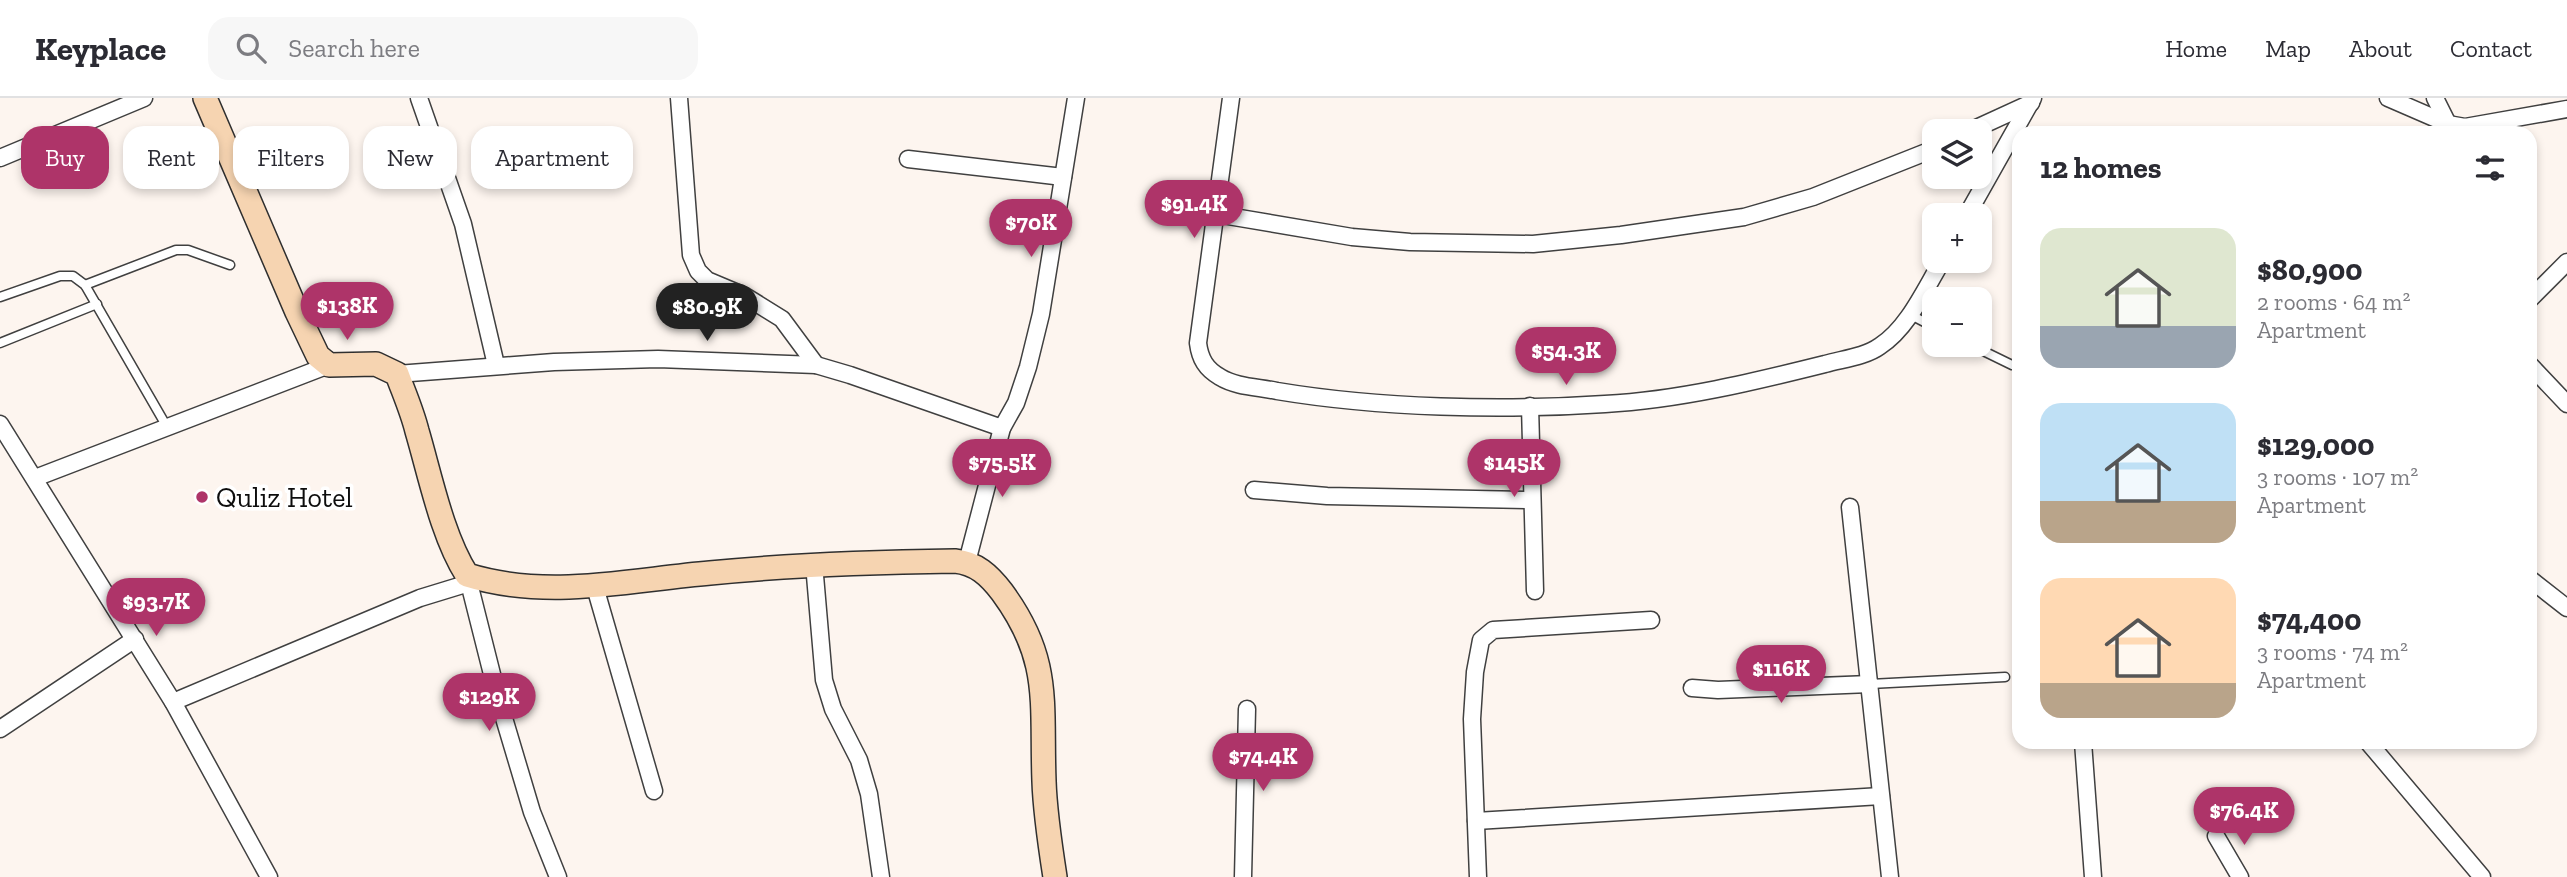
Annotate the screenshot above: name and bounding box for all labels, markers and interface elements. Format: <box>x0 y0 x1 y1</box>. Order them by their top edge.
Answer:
search box <box>208 17 698 80</box>
text: Keyplace <box>35 29 166 68</box>
icon: search <box>232 29 270 67</box>
text: Search here <box>288 32 420 64</box>
text: Home <box>2165 34 2227 63</box>
text: Map <box>2265 34 2311 63</box>
text: About <box>2349 34 2412 63</box>
text: Contact <box>2450 34 2532 63</box>
map controls <box>1922 119 1992 357</box>
button: layers <box>1922 119 1992 189</box>
chip: Buy <box>21 126 109 189</box>
chip: Rent <box>123 126 219 189</box>
chip: Filters <box>233 126 349 189</box>
chip: New <box>363 126 457 189</box>
chip: Apartment <box>471 126 633 189</box>
icon: filters <box>2471 149 2509 187</box>
text: 12 homes <box>2040 150 2162 186</box>
pin: $91.4K <box>1137 180 1251 240</box>
text: $91.4K <box>1161 189 1227 217</box>
pin: $70K <box>990 200 1072 259</box>
button: + <box>1922 203 1992 273</box>
text: $70K <box>1005 208 1057 236</box>
text: $80,900 <box>2257 252 2362 288</box>
icon: home <box>2096 256 2180 340</box>
pin: $138K <box>298 282 396 342</box>
pin: $80.9K <box>650 284 764 343</box>
button: − <box>1922 287 1992 357</box>
text: 2 rooms · 64 m² <box>2257 288 2410 316</box>
text: $138K <box>317 291 377 319</box>
text: $80.9K <box>672 292 742 320</box>
text: Apartment <box>2257 316 2366 344</box>
pin: $54.3K <box>1509 328 1623 387</box>
text: $54.3K <box>1531 336 1601 364</box>
text: $129,000 <box>2257 427 2375 463</box>
icon: home <box>2096 431 2180 515</box>
pin: $75.5K <box>945 440 1059 499</box>
pin: $145K <box>1465 440 1563 499</box>
text: $75.5K <box>968 448 1036 476</box>
text: $145K <box>1483 448 1545 476</box>
text: 3 rooms · 107 m² <box>2257 463 2418 491</box>
place label: Quliz Hotel <box>216 481 353 514</box>
marker: Quliz Hotel <box>194 489 210 505</box>
text: Apartment <box>2257 491 2366 519</box>
pin: $93.7K <box>99 578 213 638</box>
text: $93.7K <box>122 587 190 615</box>
text: $74,400 <box>2257 602 2361 638</box>
icon: home <box>2096 606 2180 690</box>
text: 3 rooms · 74 m² <box>2257 638 2408 666</box>
pin: $116K <box>1732 646 1830 705</box>
text: $116K <box>1752 654 1810 682</box>
text: Apartment <box>2257 666 2366 694</box>
pin: $129K <box>440 674 538 733</box>
text: $129K <box>459 682 519 710</box>
pin: $74.4K <box>1206 734 1320 793</box>
text: $74.4K <box>1228 742 1298 770</box>
pin: $76.4K <box>2187 788 2301 847</box>
text: $76.4K <box>2210 796 2278 824</box>

